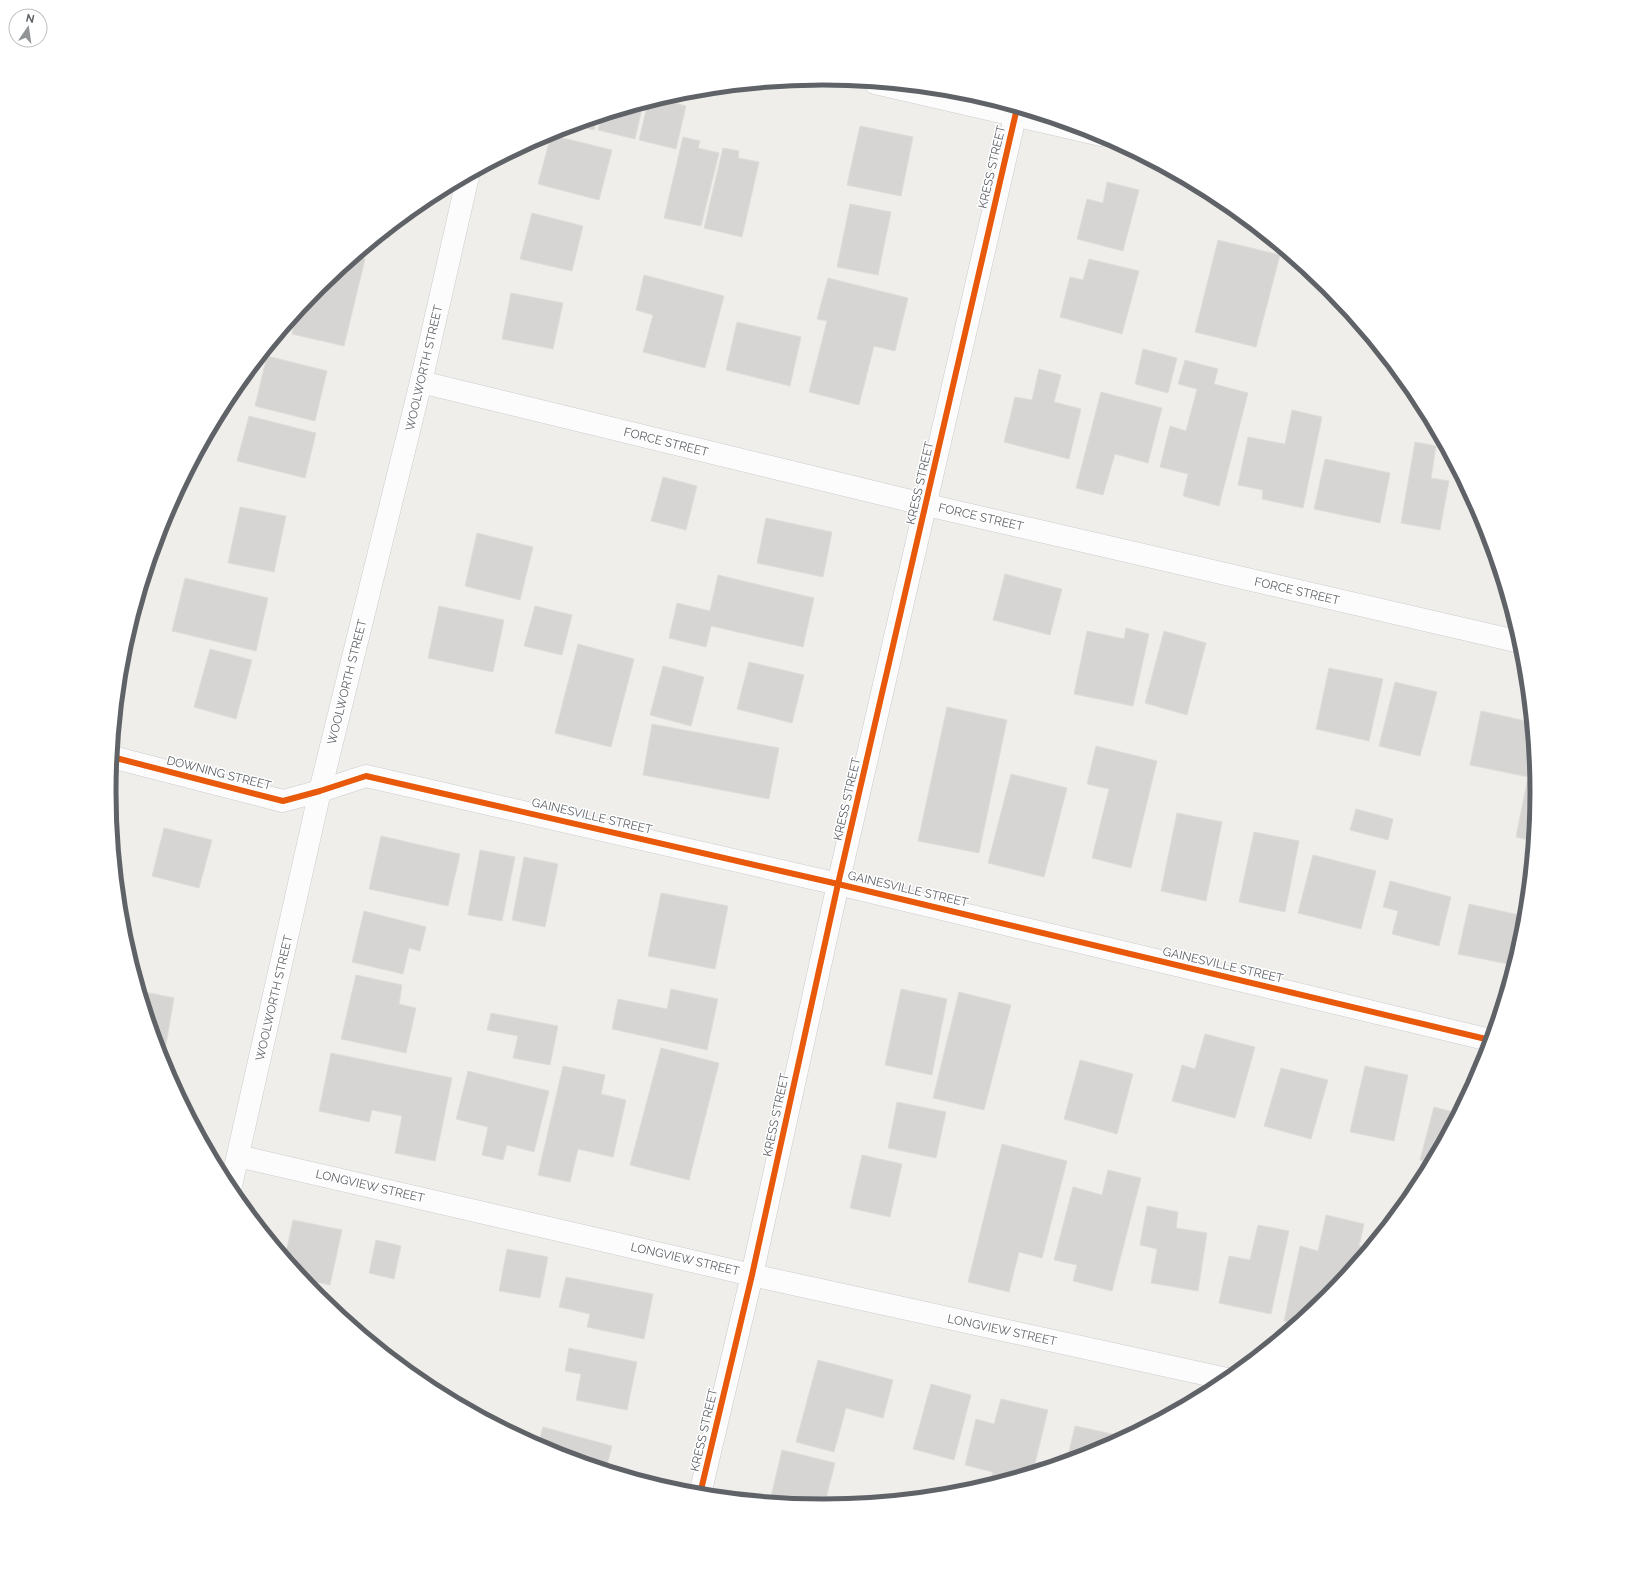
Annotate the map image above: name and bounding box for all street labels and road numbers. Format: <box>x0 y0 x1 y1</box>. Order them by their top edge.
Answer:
street label: KRESS STREET <box>976 123 1009 210</box>
street label: WOOLWORTH STREET <box>403 303 445 432</box>
street label: FORCE STREET <box>622 425 710 459</box>
street label: KRESS STREET <box>904 439 937 526</box>
street label: FORCE STREET <box>937 500 1025 534</box>
street label: FORCE STREET <box>1253 574 1341 608</box>
street label: WOOLWORTH STREET <box>325 617 370 746</box>
street label: DOWNING STREET <box>165 753 273 793</box>
street label: KRESS STREET <box>831 755 864 842</box>
street label: GAINESVILLE STREET <box>530 795 654 837</box>
street label: GAINESVILLE STREET <box>846 868 970 910</box>
street label: WOOLWORTH STREET <box>253 933 295 1062</box>
street label: GAINESVILLE STREET <box>1161 944 1285 986</box>
street label: KRESS STREET <box>760 1071 792 1158</box>
street label: LONGVIEW STREET <box>314 1167 426 1205</box>
street label: LONGVIEW STREET <box>629 1240 741 1278</box>
street label: LONGVIEW STREET <box>946 1312 1059 1349</box>
street label: KRESS STREET <box>688 1386 721 1473</box>

